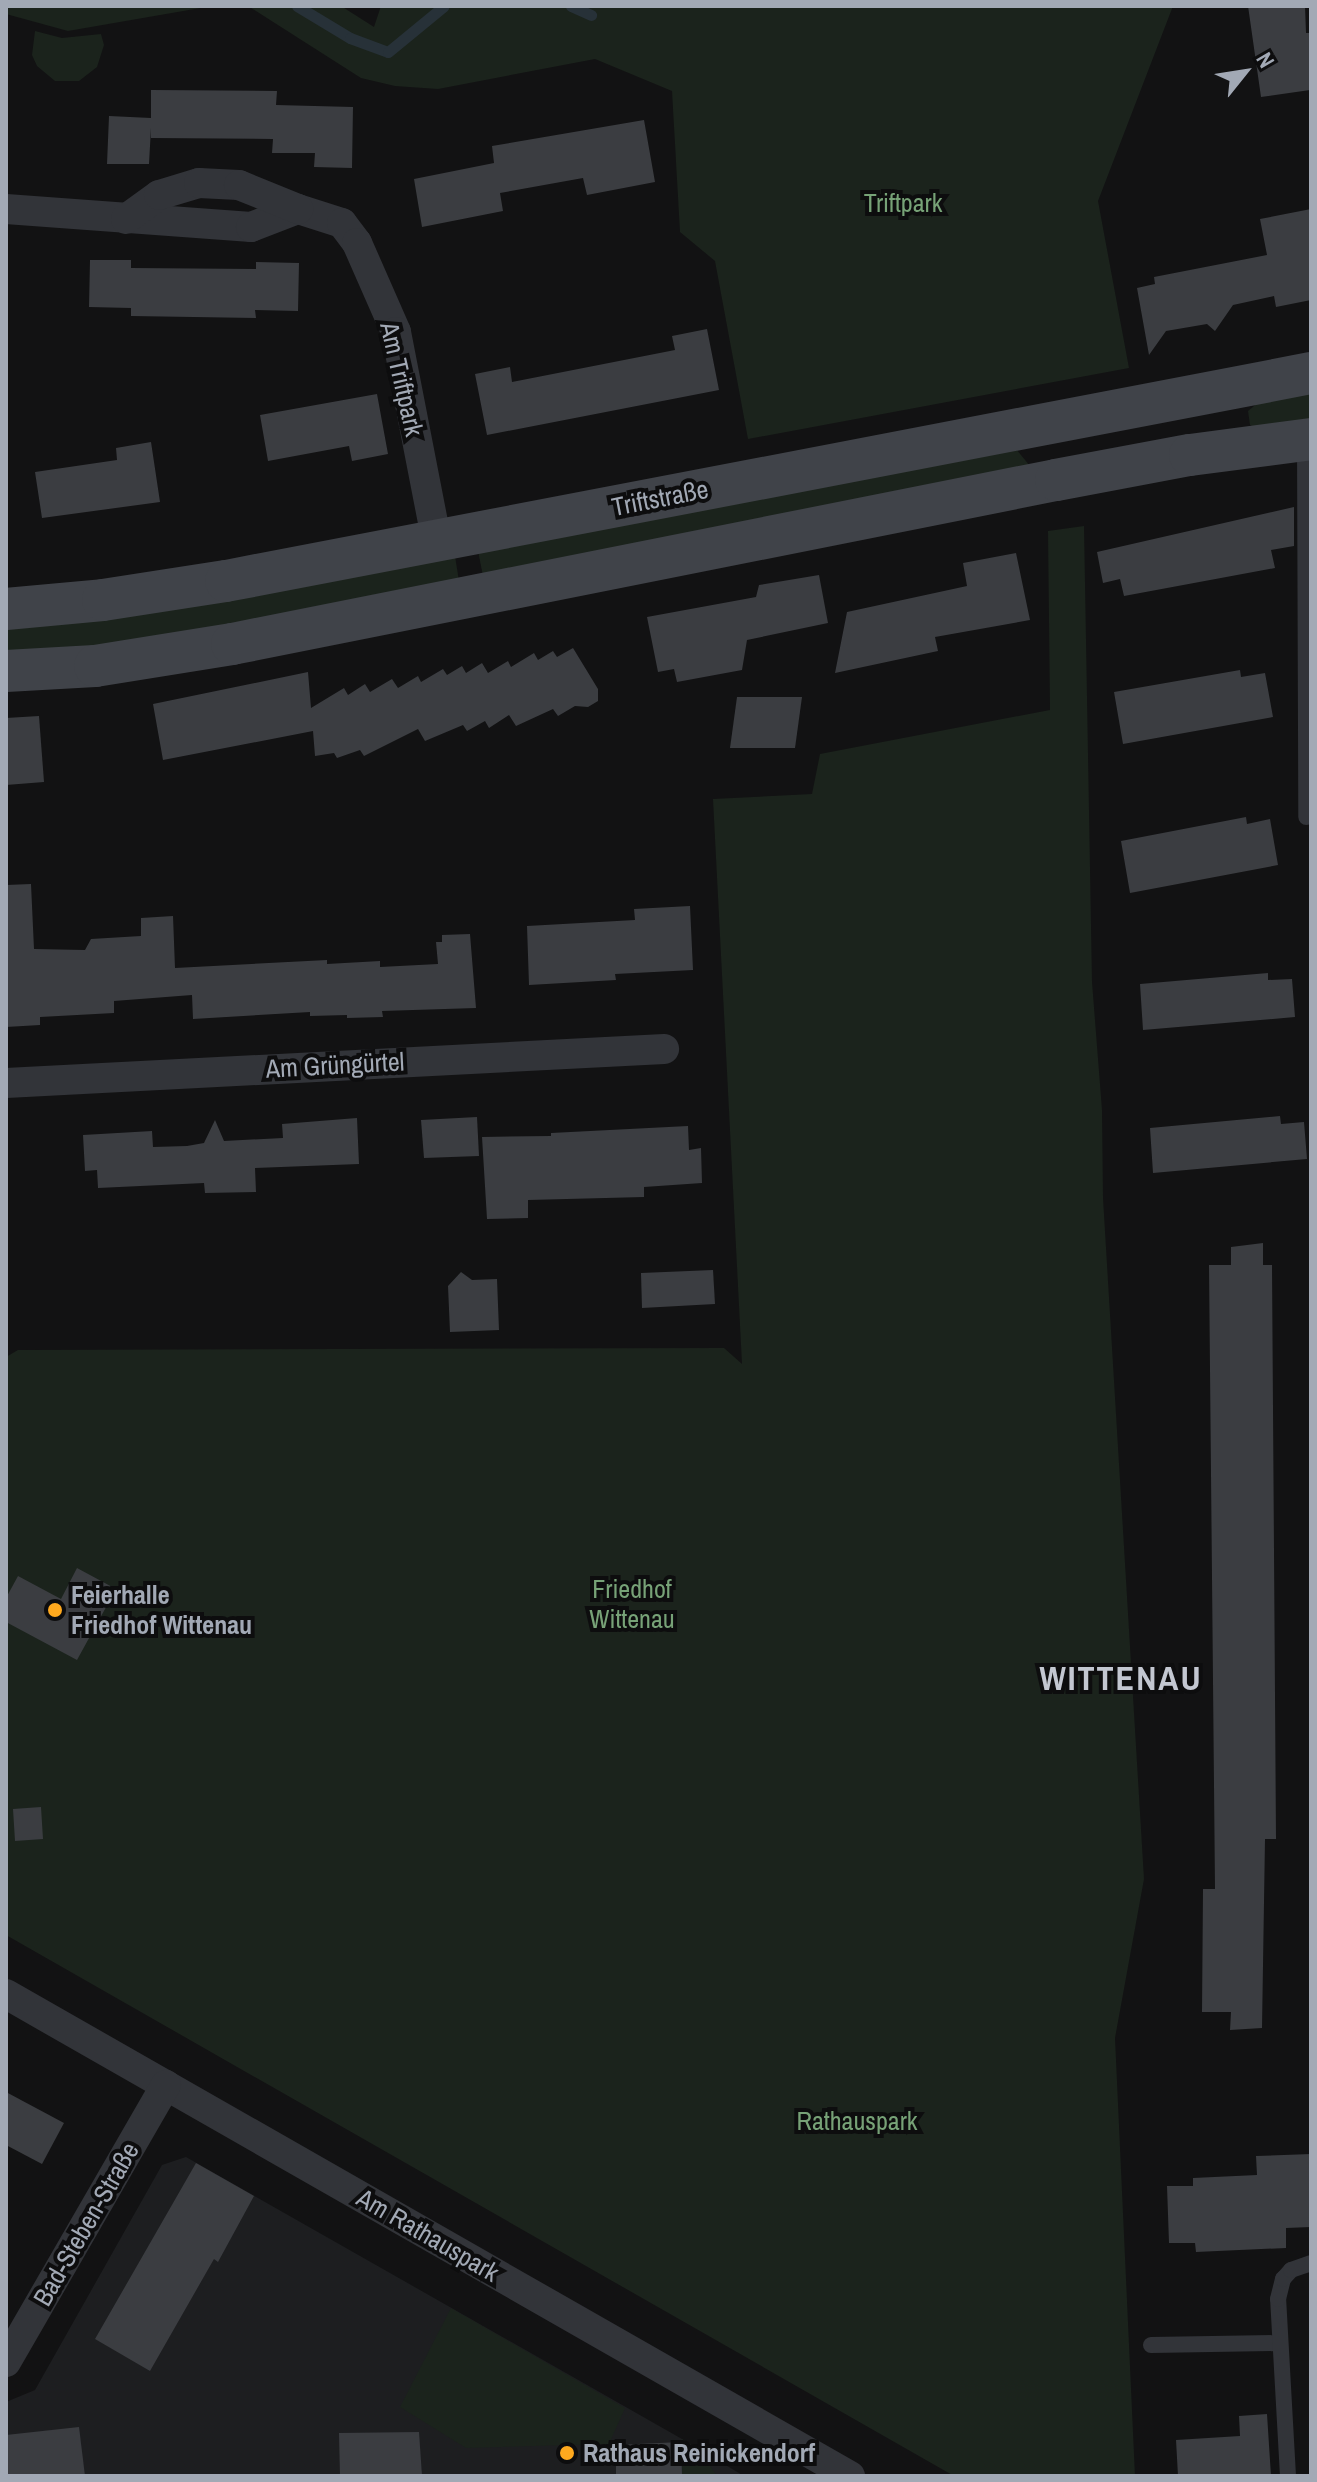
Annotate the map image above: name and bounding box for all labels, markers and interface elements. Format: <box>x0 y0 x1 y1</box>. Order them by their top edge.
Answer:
north arrow <box>1205 32 1285 112</box>
text: N <box>1250 47 1282 73</box>
park label: Triftpark <box>864 187 942 219</box>
street label: Am Triftpark <box>374 319 430 439</box>
street label: Triftstraße <box>609 473 711 523</box>
street label: Am Grüngürtel <box>265 1046 405 1084</box>
park label: Friedhof Wittenau <box>589 1573 675 1634</box>
place label: Feierhalle Friedhof Wittenau <box>71 1579 252 1640</box>
marker: Feierhalle Friedhof Wittenau <box>46 1601 64 1619</box>
district label: WITTENAU <box>1039 1659 1203 1699</box>
park label: Rathauspark <box>797 2105 917 2137</box>
street label: Bad-Steben-Straße <box>27 2137 145 2311</box>
street label: Am Rathauspark <box>351 2182 505 2288</box>
place label: Rathaus Reinickendorf <box>583 2437 815 2469</box>
marker: Rathaus Reinickendorf <box>558 2444 576 2462</box>

